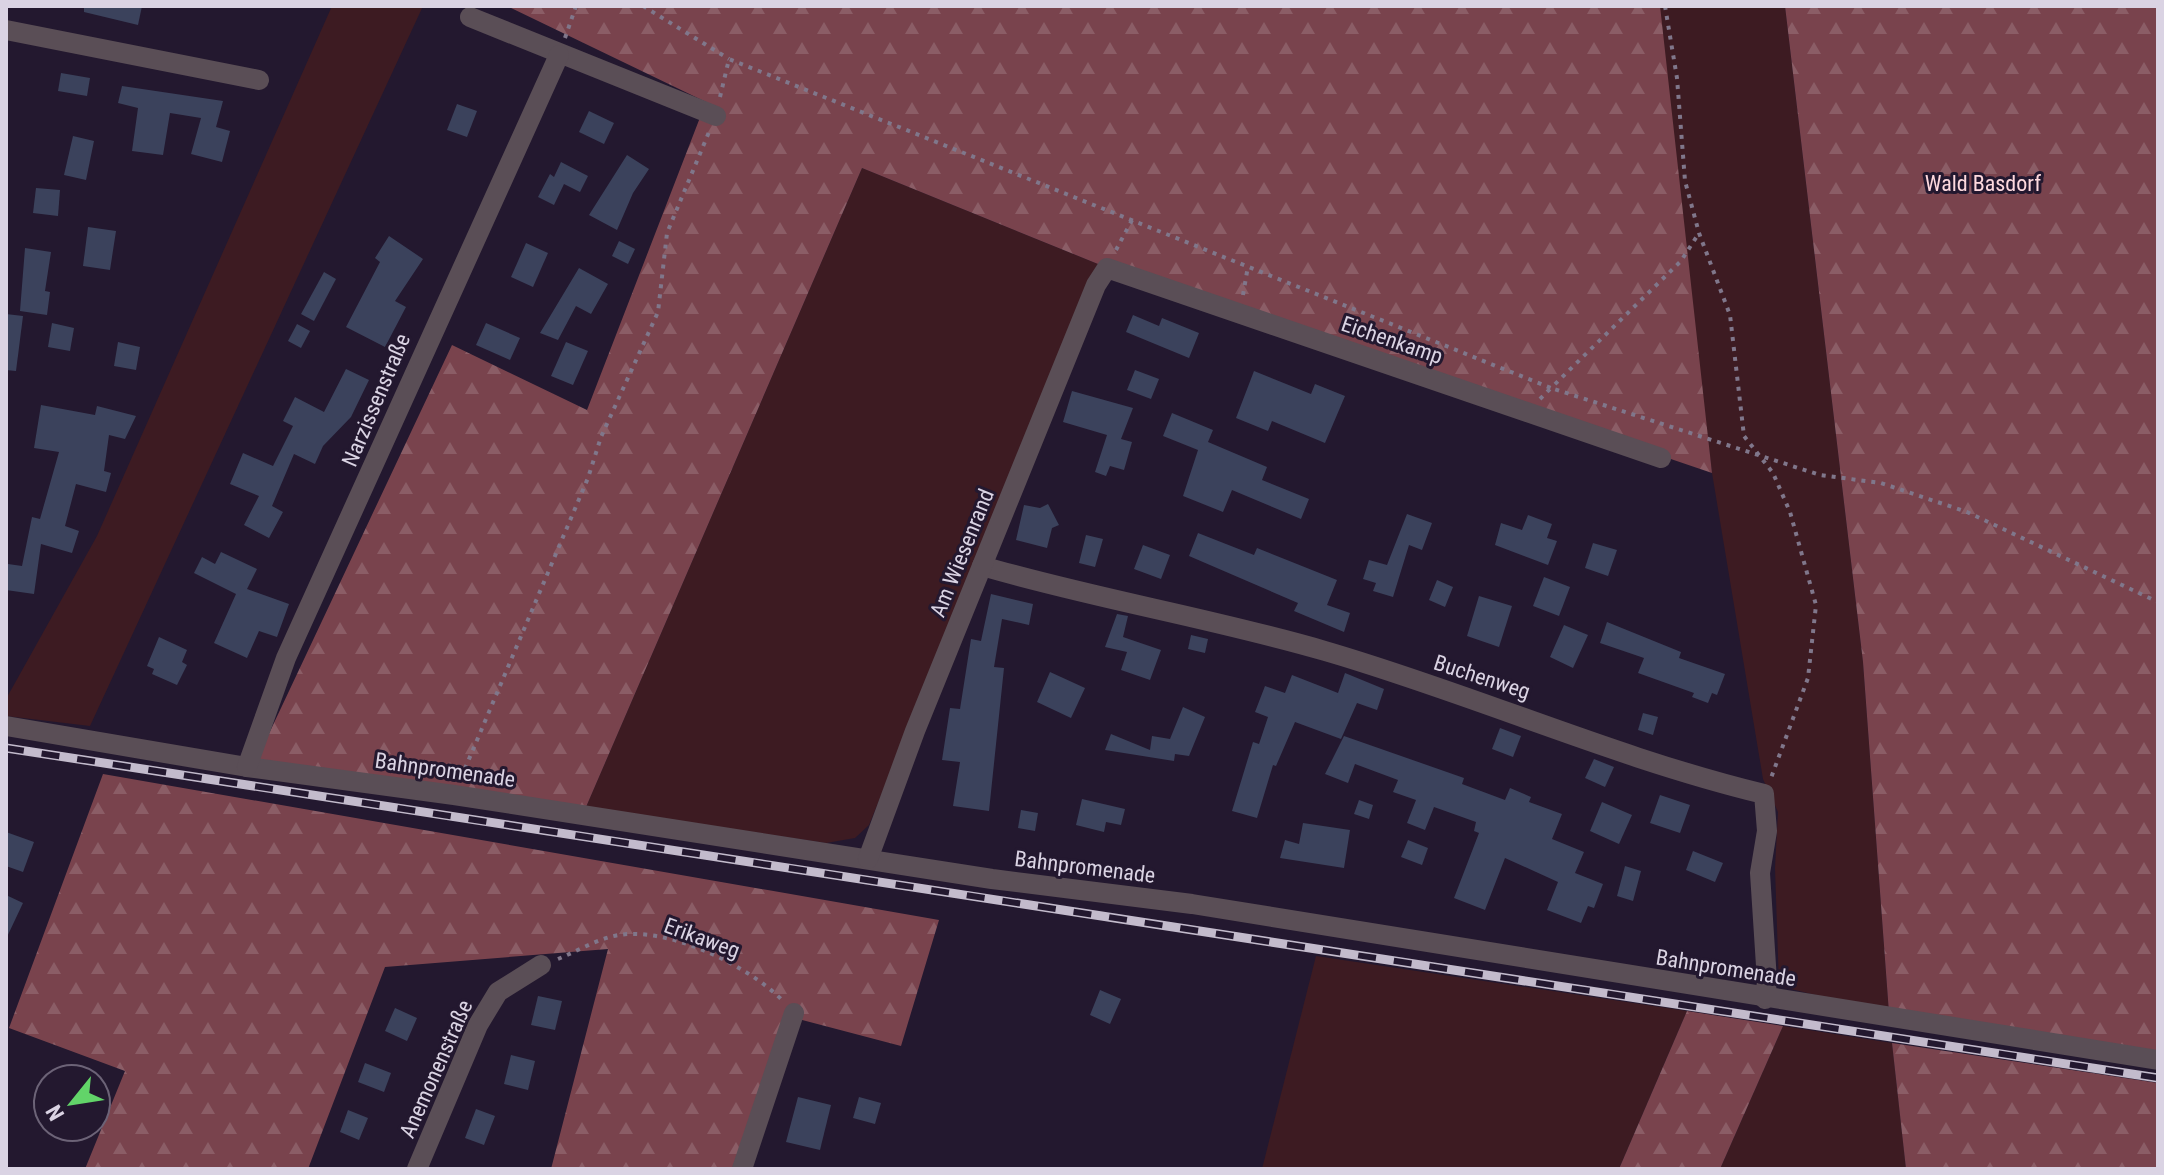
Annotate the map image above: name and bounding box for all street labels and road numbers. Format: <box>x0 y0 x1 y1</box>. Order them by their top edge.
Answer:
street label: Eichenkamp <box>1338 311 1446 369</box>
street label: Narzissenstraße <box>337 330 415 470</box>
street label: Am Wiesenrand <box>925 485 999 621</box>
street label: Buchenweg <box>1431 650 1533 704</box>
street label: Bahnpromenade <box>373 748 517 792</box>
street label: Bahnpromenade <box>1013 846 1157 888</box>
street label: Erikaweg <box>661 913 743 963</box>
street label: Bahnpromenade <box>1654 945 1798 991</box>
street label: Anemonenstraße <box>394 996 478 1142</box>

